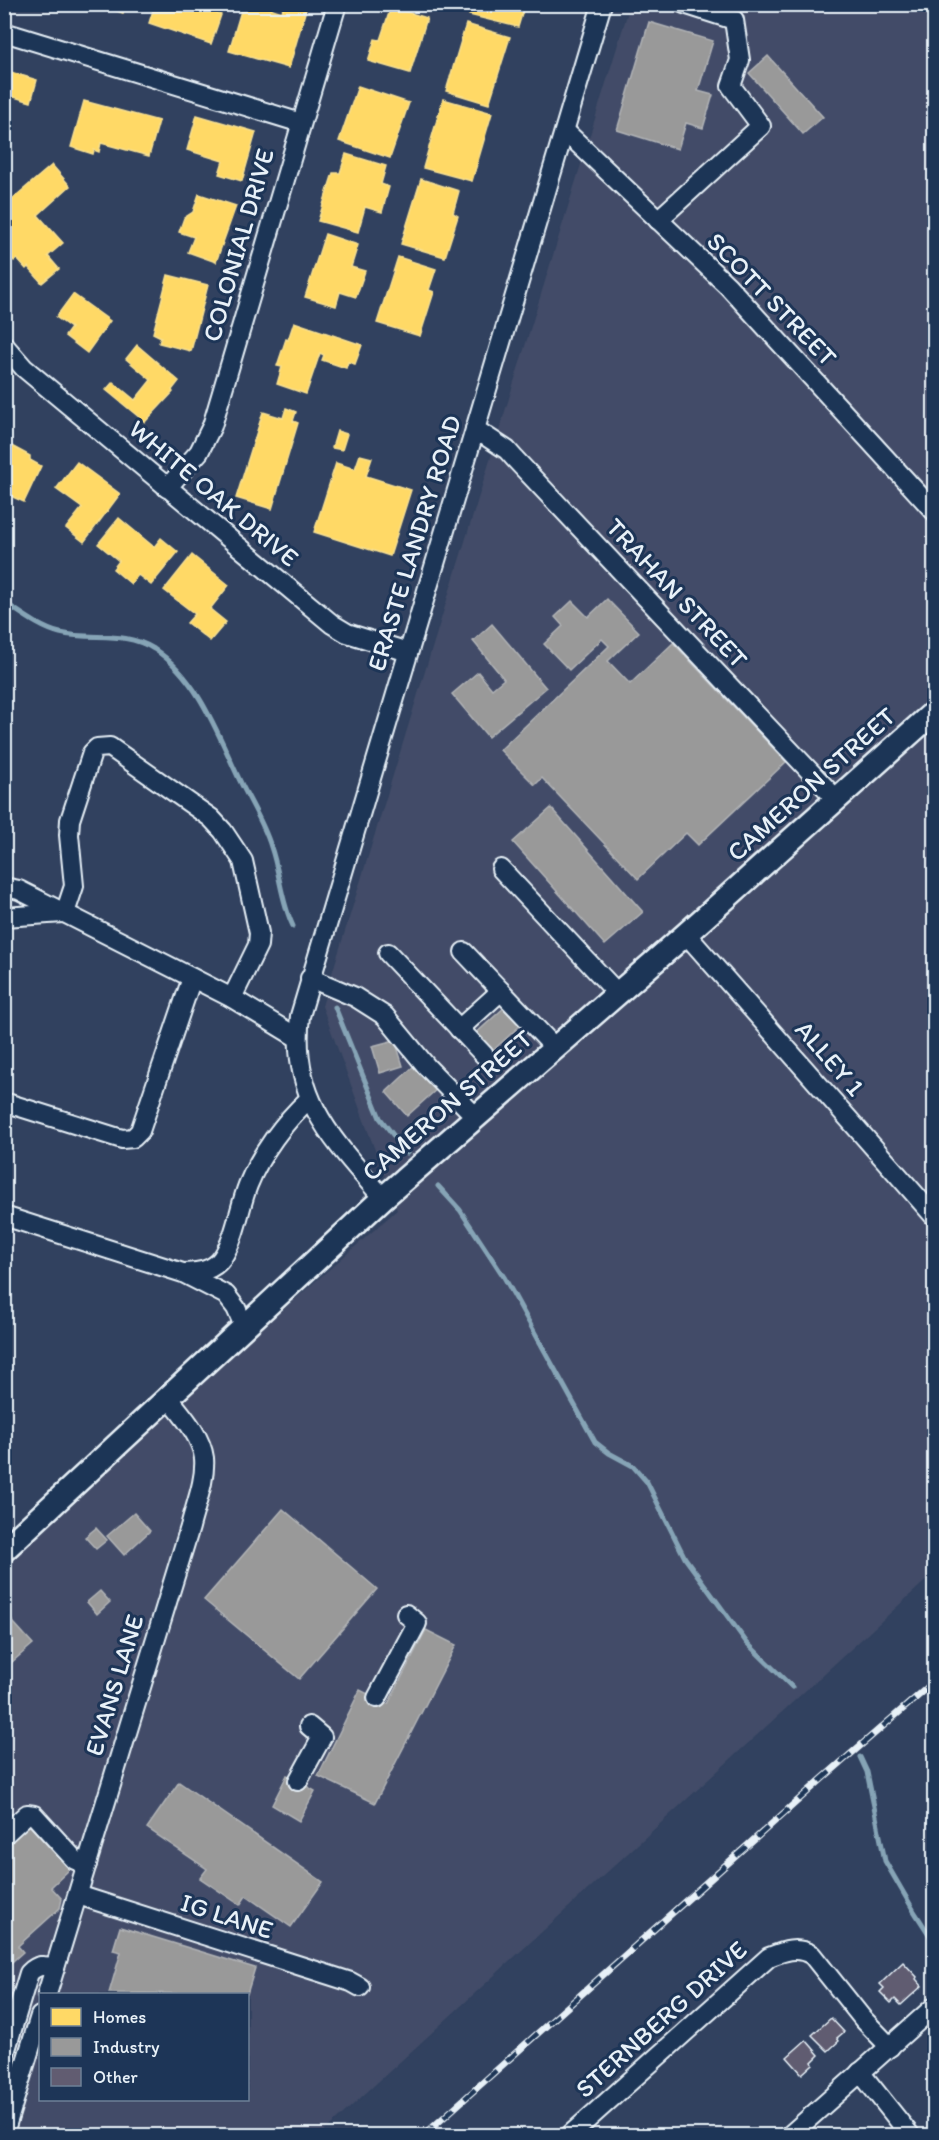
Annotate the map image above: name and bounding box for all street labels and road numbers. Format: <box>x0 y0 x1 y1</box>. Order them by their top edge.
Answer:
street label: COLONIAL DRIVE <box>195 145 281 345</box>
street label: SCOTT STREET <box>700 225 844 373</box>
street label: ERASTE LANDRY ROAD <box>360 411 468 675</box>
street label: WHITE OAK DRIVE <box>123 413 305 573</box>
street label: TRAHAN STREET <box>599 511 755 675</box>
street label: CAMERON STREET <box>720 700 902 868</box>
street label: ALLEY 1 <box>788 1013 872 1103</box>
street label: CAMERON STREET <box>355 1022 539 1188</box>
street label: EVANS LANE <box>77 1611 151 1759</box>
street label: IG LANE <box>177 1886 277 1946</box>
street label: STERNBERG DRIVE <box>569 1934 753 2104</box>

